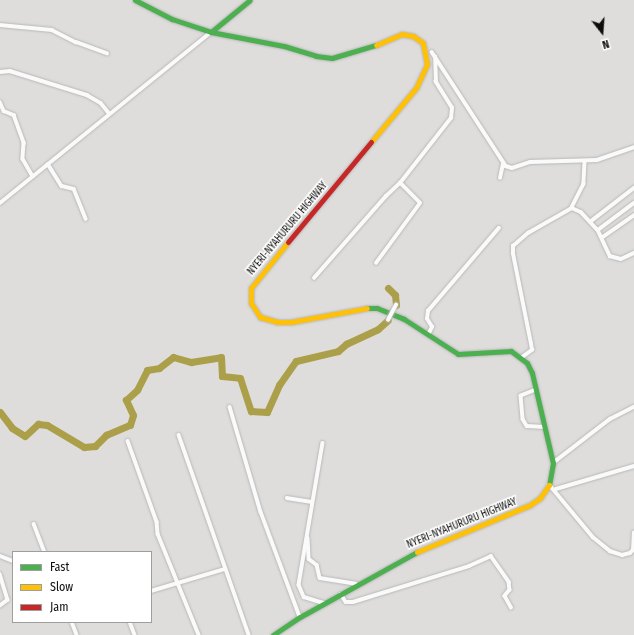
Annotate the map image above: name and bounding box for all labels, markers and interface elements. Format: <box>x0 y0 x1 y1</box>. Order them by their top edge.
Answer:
north arrow <box>582 12 622 52</box>
text: N <box>601 37 611 51</box>
street label: NYERI-NYAHURURU HIGHWAY <box>246 180 330 278</box>
street label: NYERI-NYAHURURU HIGHWAY <box>405 496 519 552</box>
legend <box>12 551 152 623</box>
text: Fast <box>50 560 69 574</box>
text: Slow <box>50 580 73 594</box>
text: Jam <box>50 600 68 614</box>

